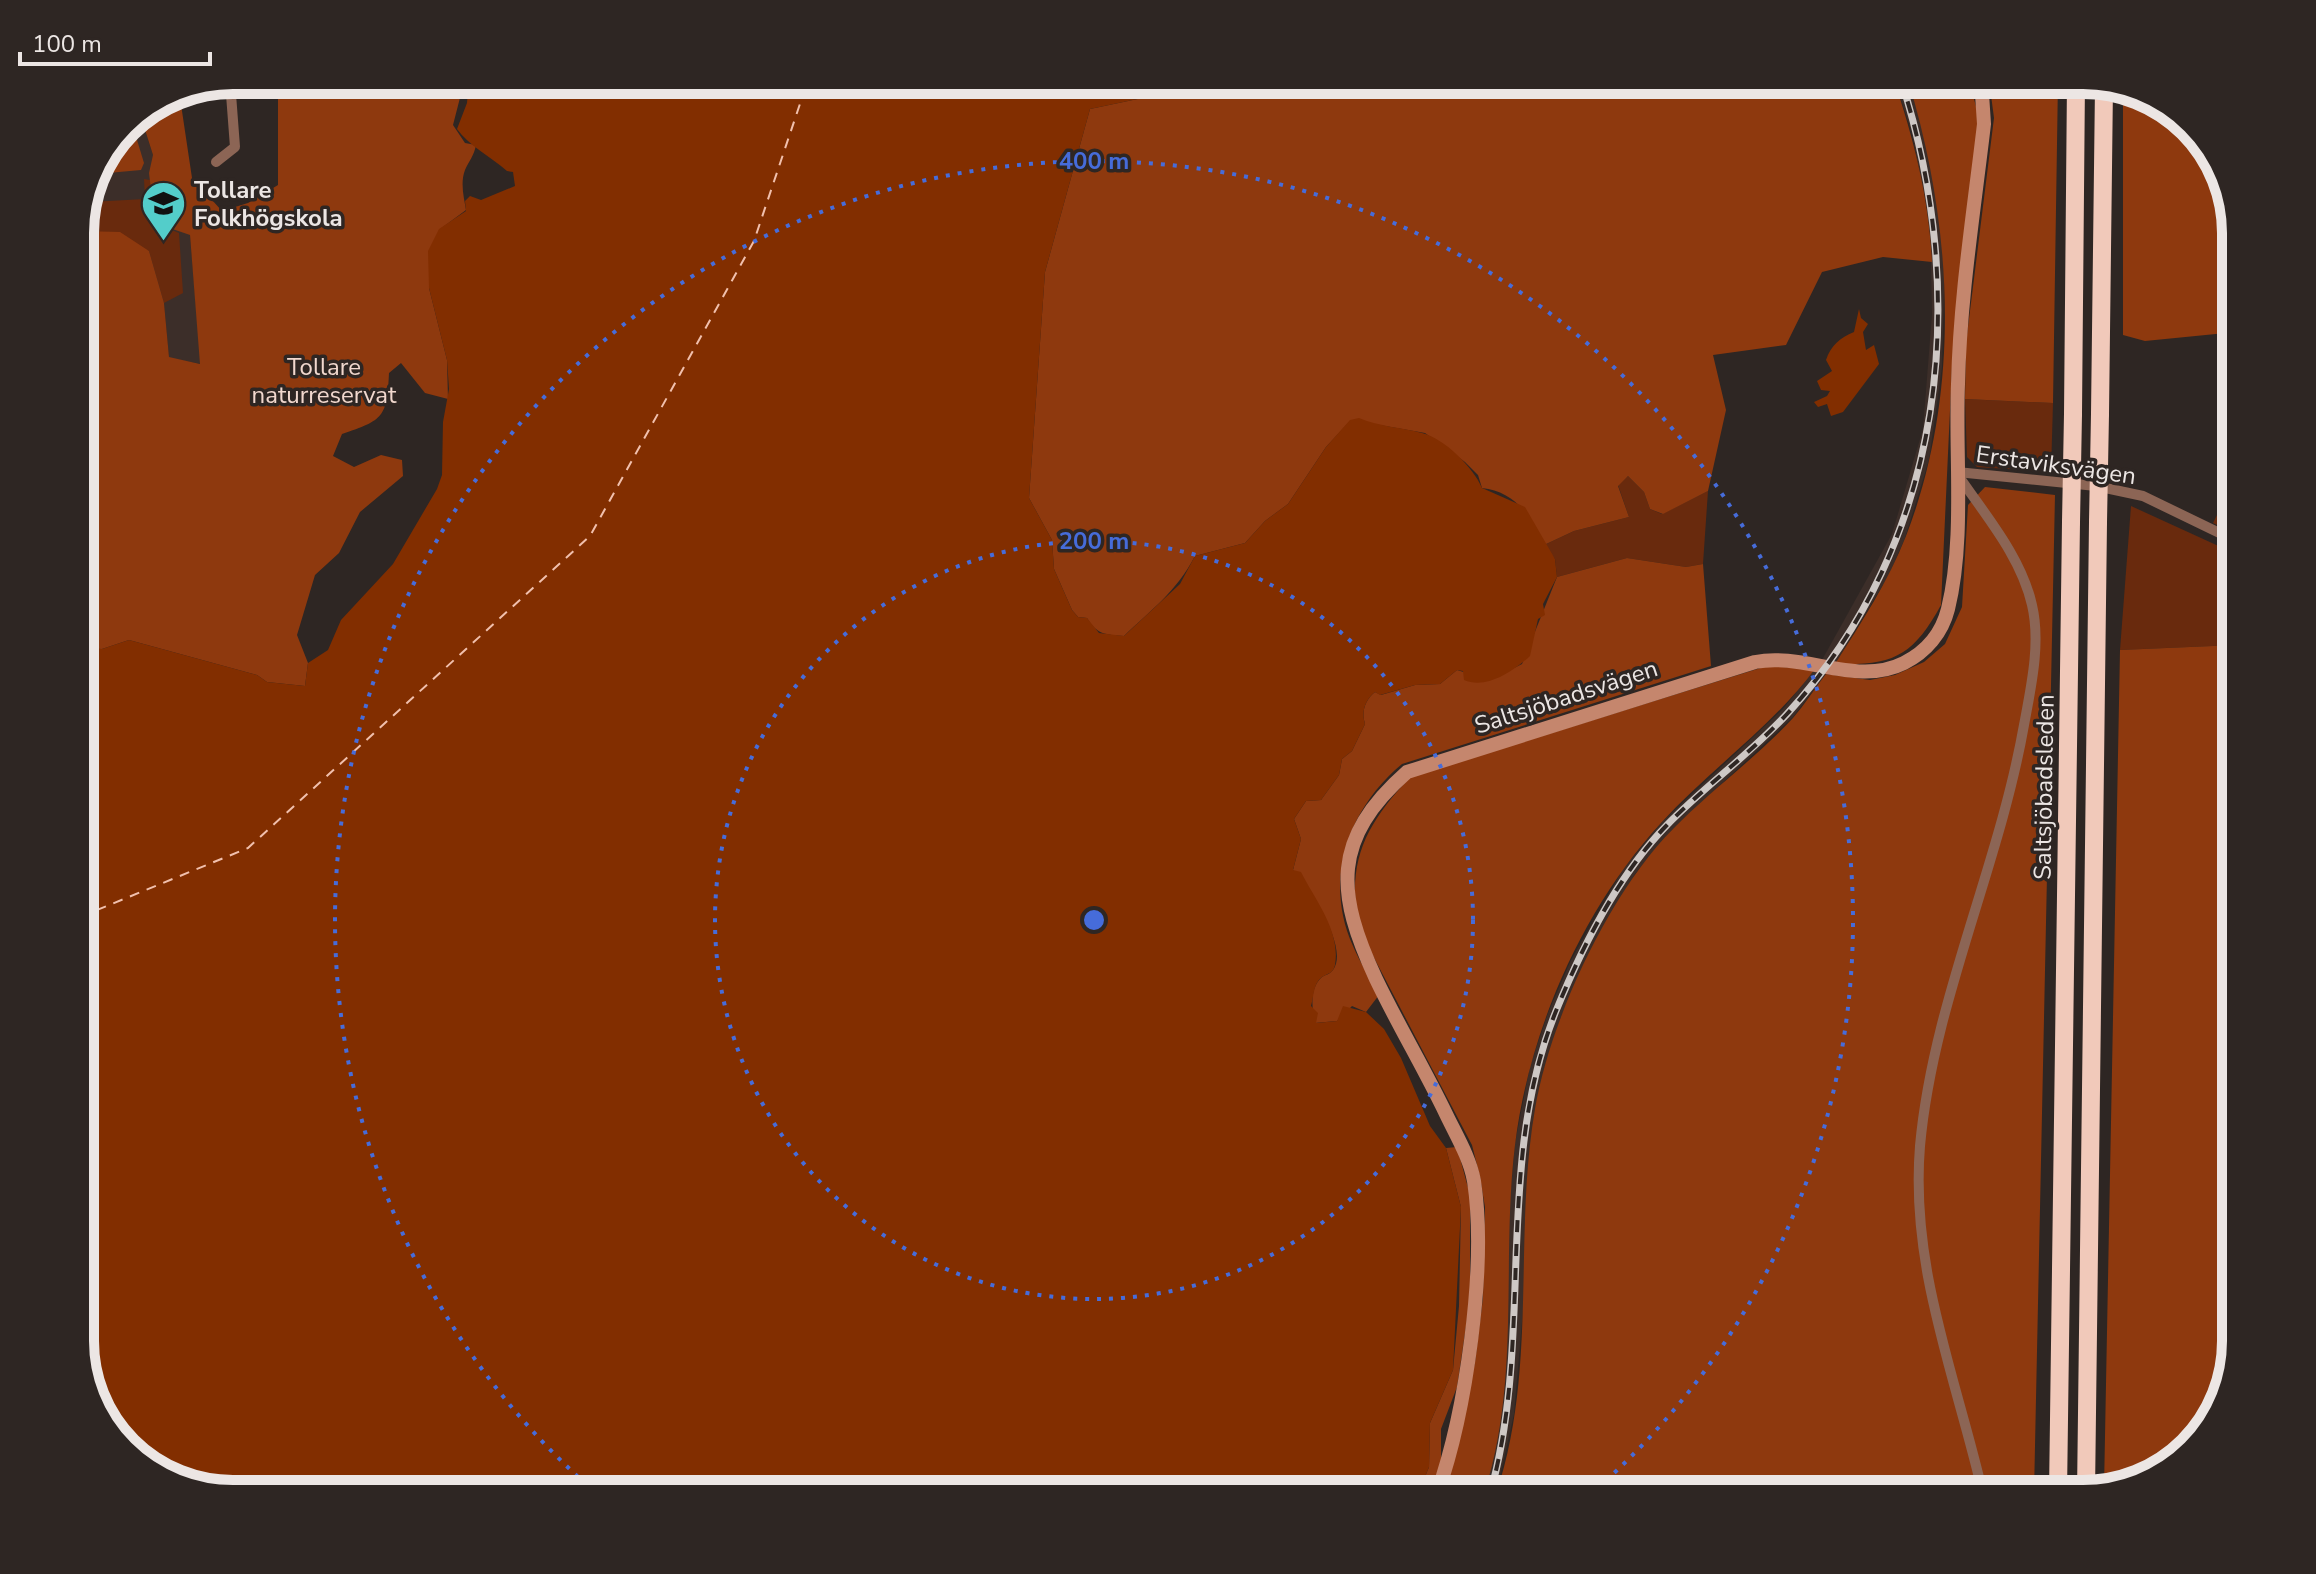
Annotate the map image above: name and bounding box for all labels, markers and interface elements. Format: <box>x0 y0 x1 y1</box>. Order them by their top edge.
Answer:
scale bar <box>20 16 210 66</box>
text: 100 m <box>32 28 102 60</box>
text: 400 m <box>1059 145 1129 177</box>
place label: Tollare Folkhögskola <box>194 174 343 234</box>
school or university icon: Tollare Folkhögskola <box>139 180 187 243</box>
park label: Tollare naturreservat <box>252 351 397 411</box>
street label: Erstaviksvägen <box>1974 438 2138 492</box>
text: 200 m <box>1059 525 1129 557</box>
street label: Saltsjöbadsvägen <box>1470 652 1662 742</box>
street label: Saltsjöbadsleden <box>2026 694 2062 880</box>
centre of rings <box>1080 906 1108 934</box>

